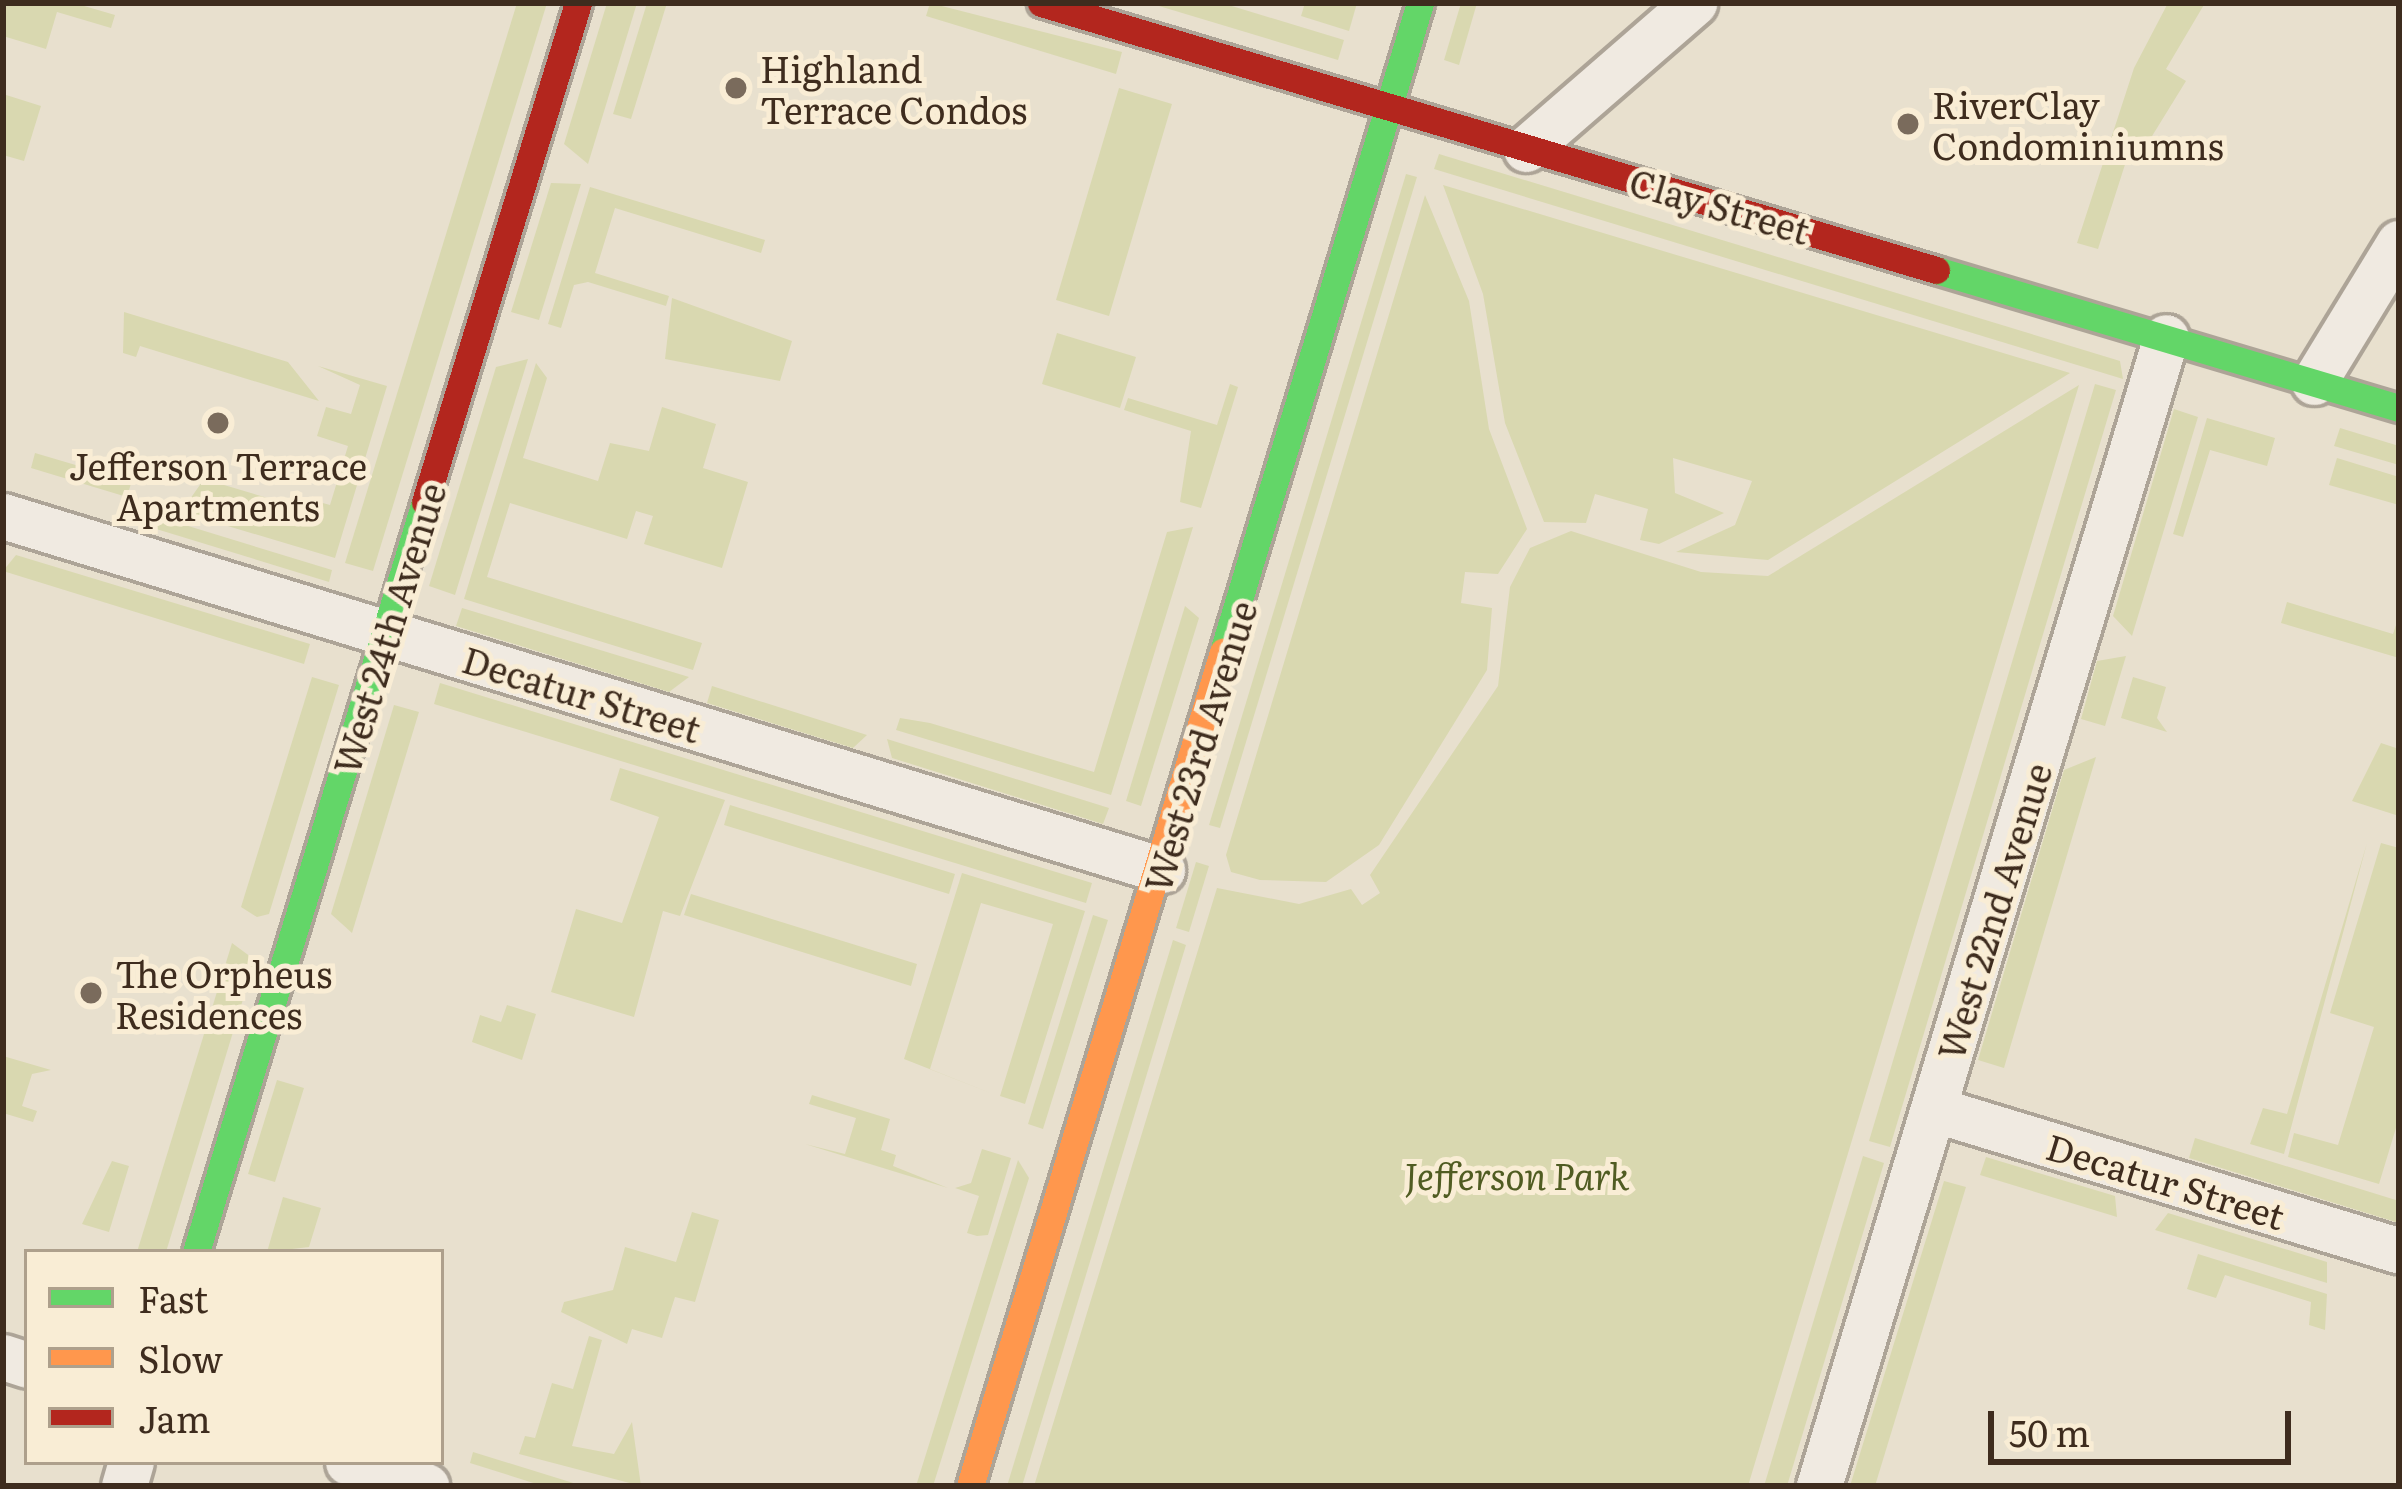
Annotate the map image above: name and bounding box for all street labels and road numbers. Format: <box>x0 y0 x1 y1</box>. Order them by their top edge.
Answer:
street label: Clay Street <box>1625 159 1815 251</box>
street label: West 24th Avenue <box>323 477 453 779</box>
street label: West 23rd Avenue <box>1134 595 1264 897</box>
street label: Decatur Street <box>458 636 706 750</box>
street label: West 22nd Avenue <box>1927 758 2059 1064</box>
street label: Decatur Street <box>2042 1123 2290 1237</box>

